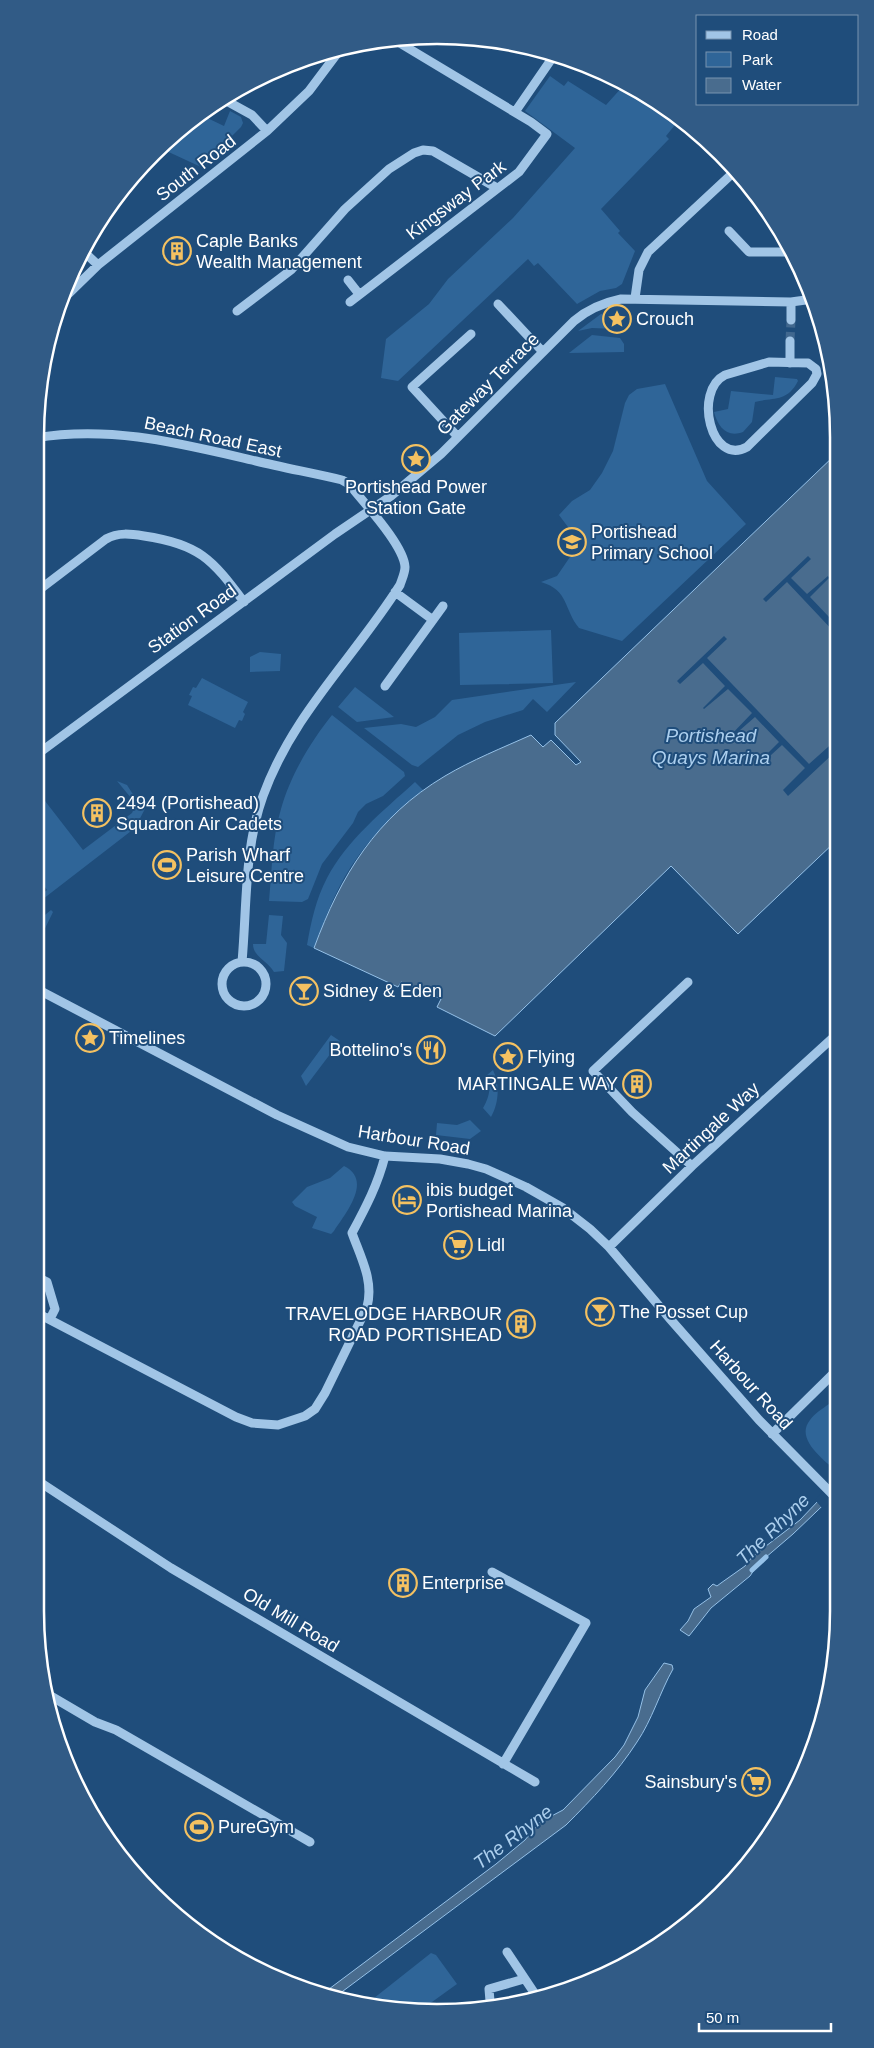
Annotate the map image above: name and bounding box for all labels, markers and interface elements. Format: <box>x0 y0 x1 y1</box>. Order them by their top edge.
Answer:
legend <box>696 15 859 105</box>
text: Road <box>742 26 778 43</box>
text: Park <box>742 51 773 68</box>
text: Water <box>742 76 781 93</box>
street label: South Road <box>152 131 240 205</box>
street label: Kingsway Park <box>402 156 510 244</box>
place label: Caple Banks Wealth Management <box>196 231 362 272</box>
building icon: Caple Banks Wealth Management <box>162 236 192 266</box>
place icon: Crouch <box>602 304 632 334</box>
place label: Crouch <box>636 309 694 329</box>
street label: Gateway Terrace <box>433 329 543 439</box>
street label: Beach Road East <box>142 413 284 461</box>
place icon: Portishead Power Station Gate <box>401 444 431 474</box>
place label: Portishead Power Station Gate <box>345 477 487 518</box>
place label: Portishead Primary School <box>591 522 713 563</box>
school or university icon: Portishead Primary School <box>557 527 587 557</box>
street label: Station Road <box>144 580 240 658</box>
water label: Portishead Quays Marina <box>652 725 770 768</box>
place label: 2494 (Portishead) Squadron Air Cadets <box>116 793 282 834</box>
building icon: 2494 (Portishead) Squadron Air Cadets <box>82 798 112 828</box>
place label: Parish Wharf Leisure Centre <box>186 845 304 886</box>
sports icon: Parish Wharf Leisure Centre <box>152 850 182 880</box>
bar icon: Sidney & Eden <box>289 976 319 1006</box>
place label: Sidney & Eden <box>323 981 442 1001</box>
place icon: Timelines <box>75 1023 105 1053</box>
place label: Timelines <box>109 1028 185 1048</box>
restaurant icon: Bottelino's <box>416 1035 446 1065</box>
place label: Bottelino's <box>330 1040 412 1060</box>
place icon: Flying <box>493 1042 523 1072</box>
place label: Flying <box>527 1047 575 1067</box>
building icon: MARTINGALE WAY <box>622 1069 652 1099</box>
place label: MARTINGALE WAY <box>457 1074 618 1094</box>
street label: Martingale Way <box>659 1078 763 1178</box>
street label: Harbour Road <box>357 1121 471 1159</box>
place label: ibis budget Portishead Marina <box>426 1180 573 1221</box>
hotel icon: ibis budget Portishead Marina <box>392 1185 422 1215</box>
supermarket icon: Lidl <box>443 1230 473 1260</box>
place label: Lidl <box>477 1235 505 1255</box>
bar icon: The Posset Cup <box>585 1297 615 1327</box>
place label: The Posset Cup <box>619 1302 748 1322</box>
place label: TRAVELODGE HARBOUR ROAD PORTISHEAD <box>285 1304 502 1345</box>
building icon: TRAVELODGE HARBOUR ROAD PORTISHEAD <box>506 1309 536 1339</box>
street label: Harbour Road <box>706 1336 796 1434</box>
water label: The Rhyne <box>732 1489 814 1569</box>
building icon: Enterprise <box>388 1568 418 1598</box>
place label: Enterprise <box>422 1573 504 1593</box>
street label: Old Mill Road <box>240 1584 342 1656</box>
supermarket icon: Sainsbury's <box>741 1767 771 1797</box>
place label: Sainsbury's <box>645 1772 737 1792</box>
water label: The Rhyne <box>470 1801 556 1873</box>
sports icon: PureGym <box>184 1812 214 1842</box>
place label: PureGym <box>218 1817 294 1837</box>
scale bar <box>699 2000 832 2032</box>
text: 50 m <box>706 2009 739 2026</box>

